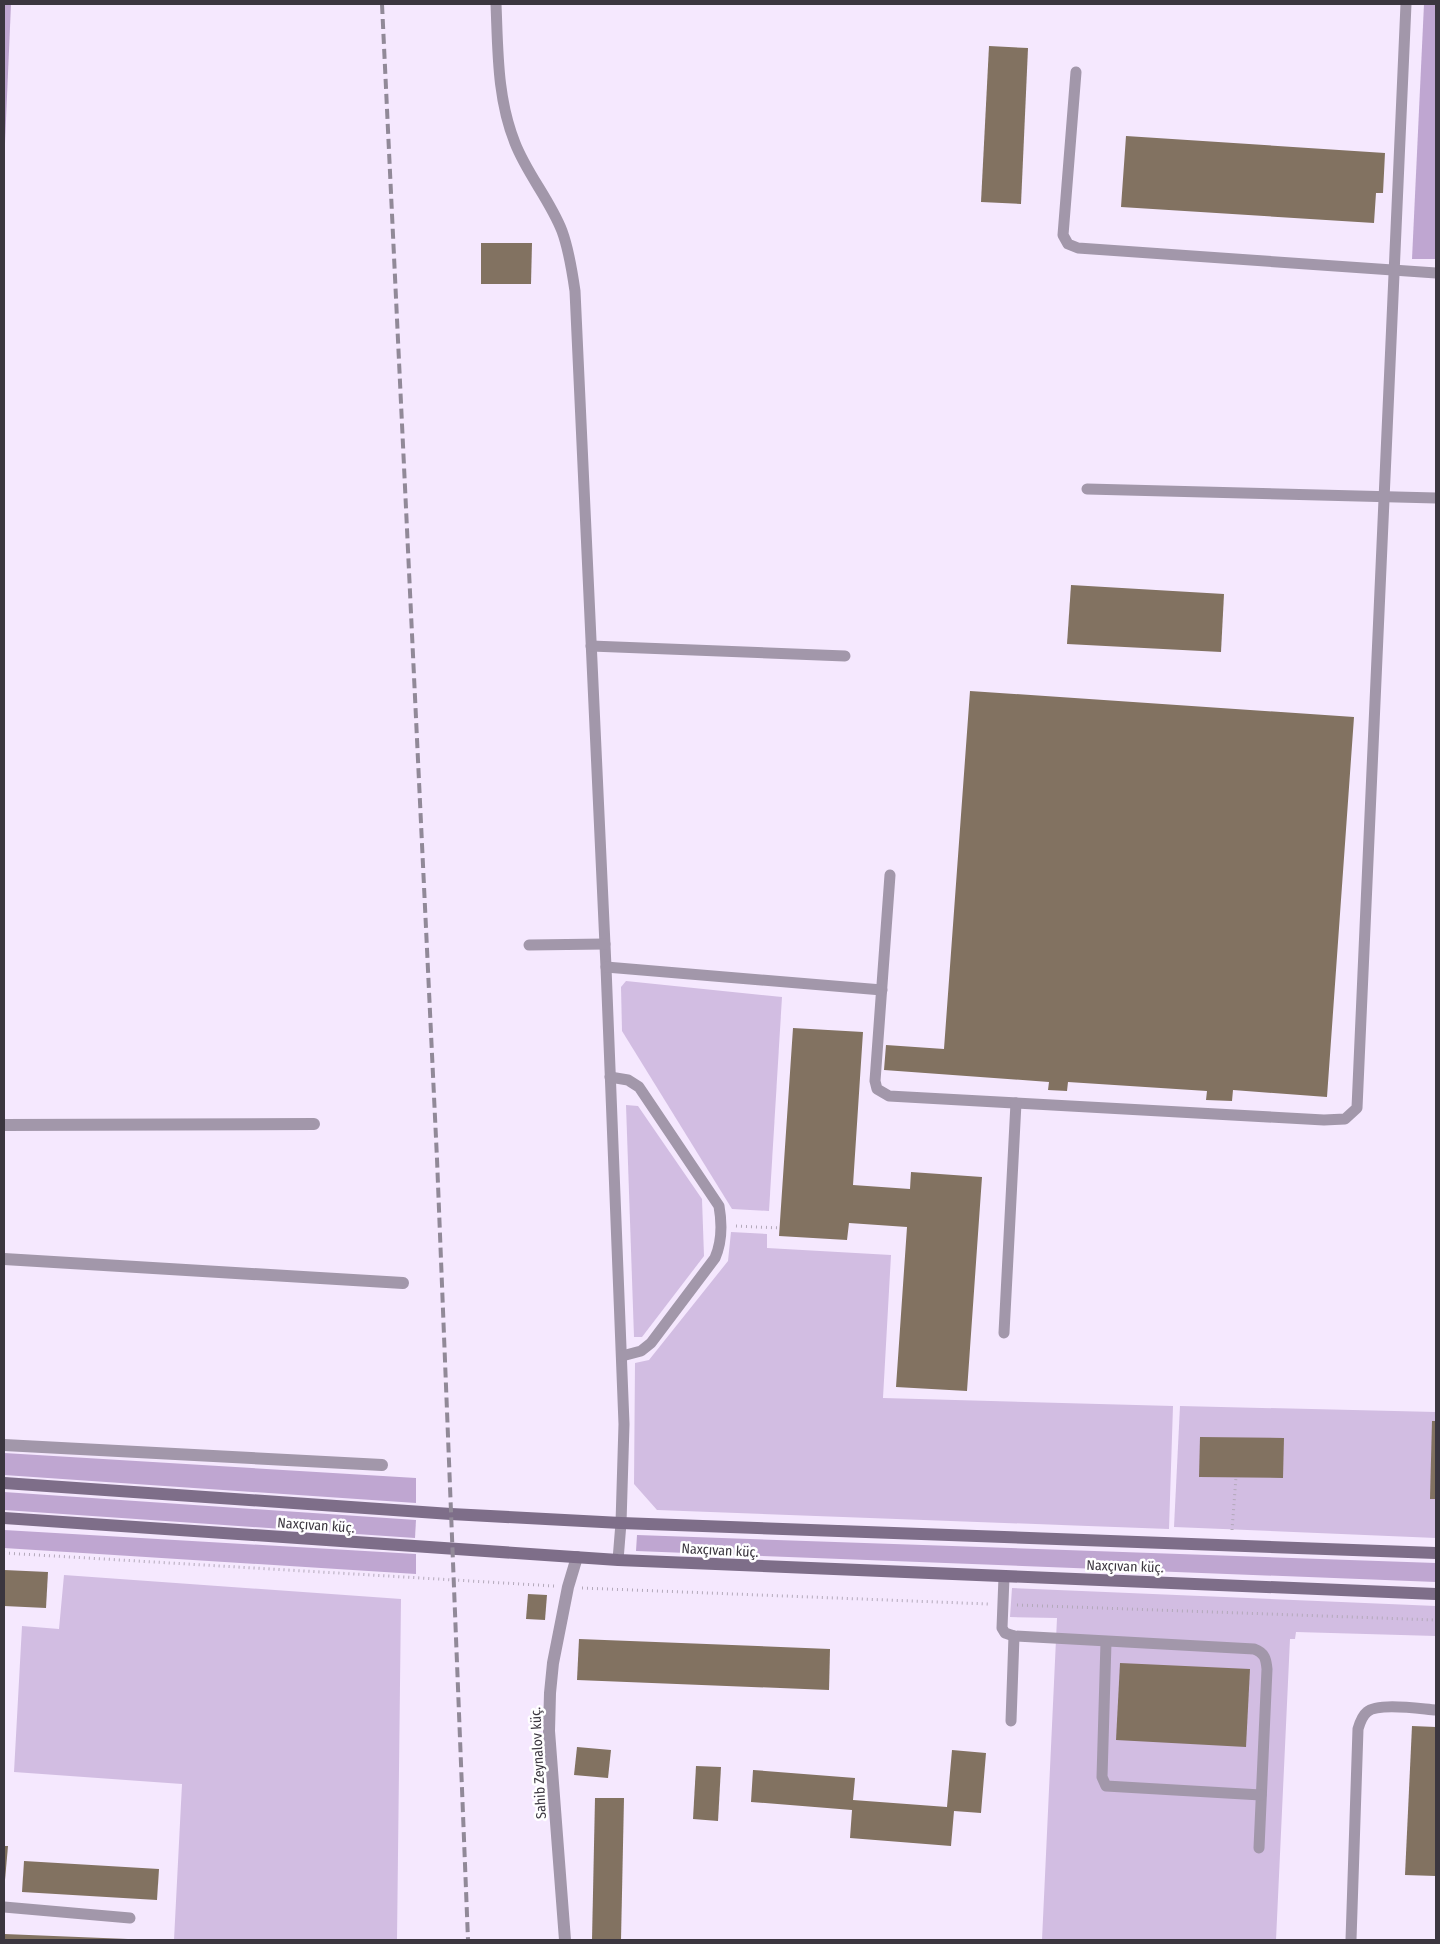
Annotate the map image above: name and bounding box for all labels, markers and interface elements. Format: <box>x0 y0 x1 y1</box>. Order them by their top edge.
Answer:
street label: Naxçıvan küç. <box>277 1514 355 1537</box>
street label: Naxçıvan küç. <box>681 1540 759 1561</box>
street label: Naxçıvan küç. <box>1086 1557 1164 1576</box>
street label: Sahib Zeynalov küç. <box>527 1706 550 1819</box>

